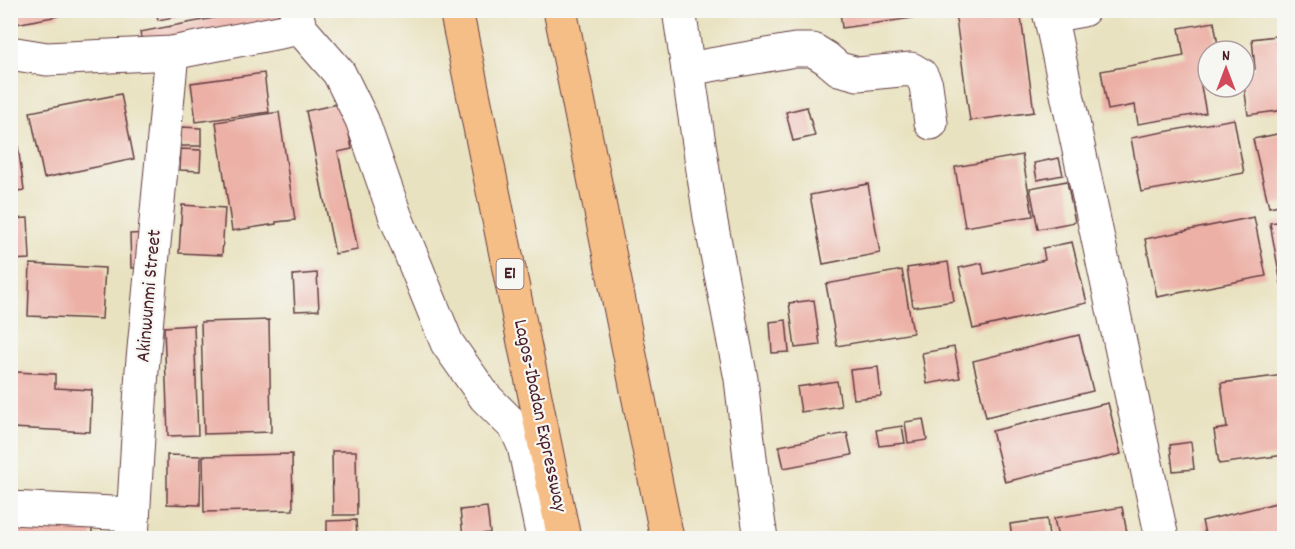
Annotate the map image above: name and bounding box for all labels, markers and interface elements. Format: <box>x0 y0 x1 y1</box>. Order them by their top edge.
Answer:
north arrow <box>1196 39 1256 99</box>
text: N <box>1222 45 1230 68</box>
street label: Akinwunmi Street <box>130 228 170 364</box>
road number: E1 <box>496 259 524 289</box>
street label: Lagos-Ibadan Expressway <box>505 317 573 516</box>

